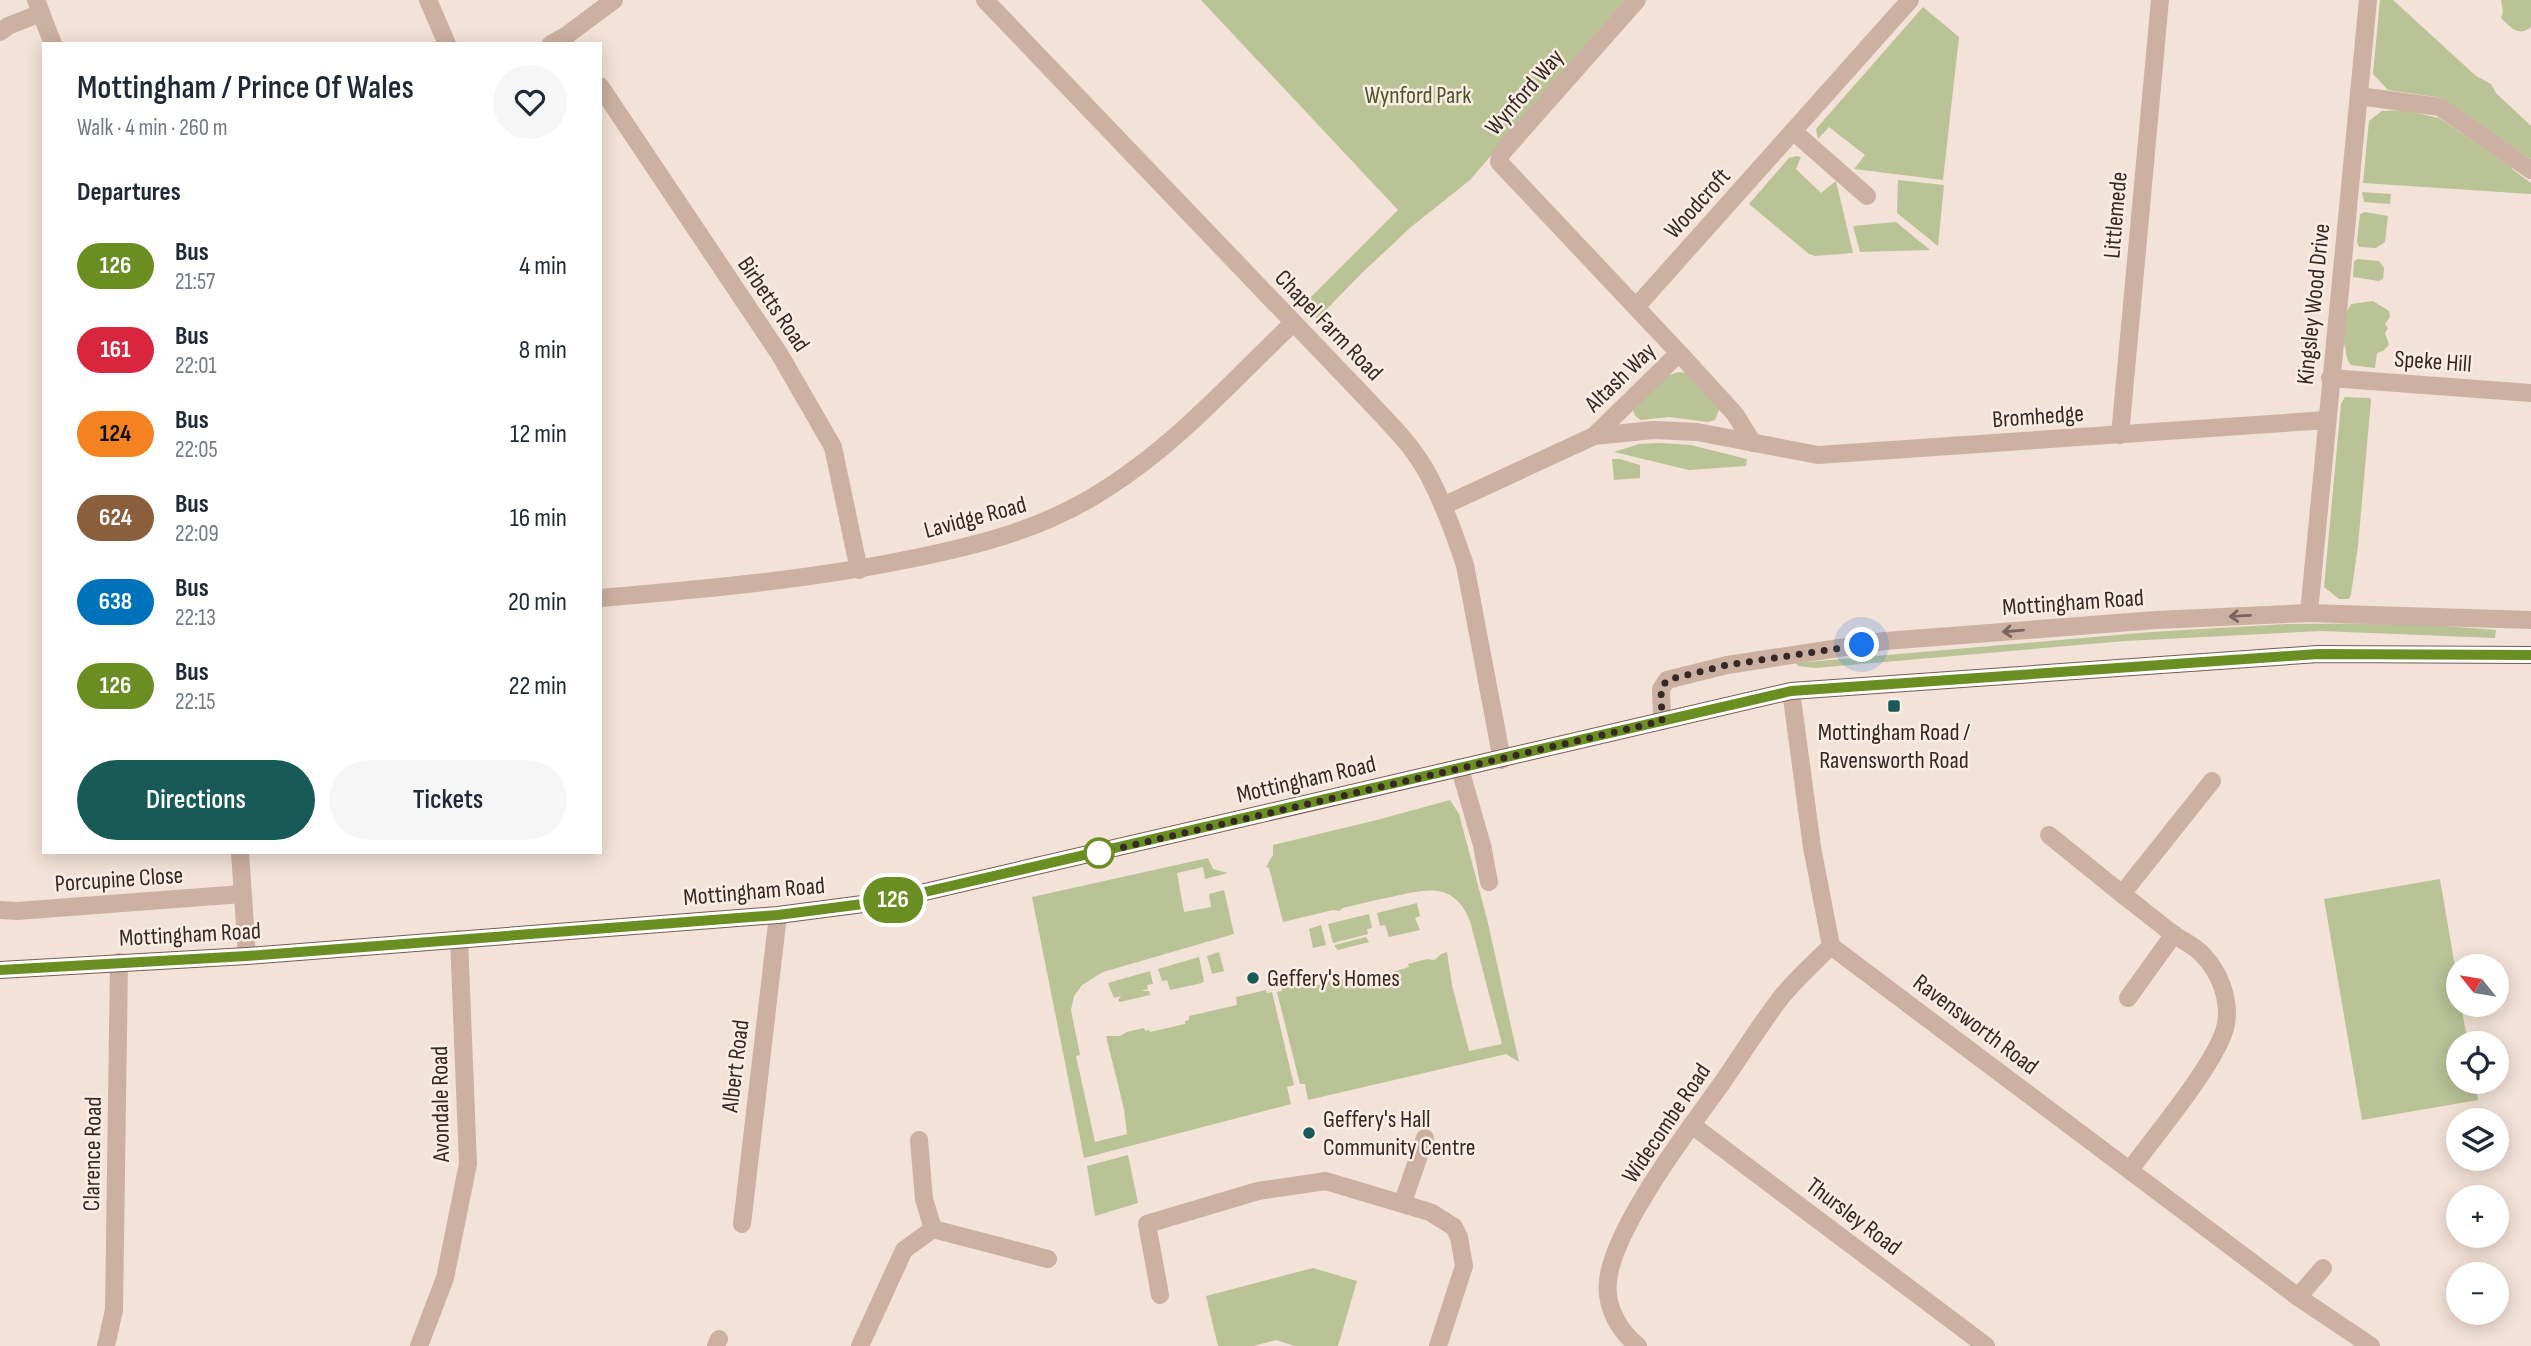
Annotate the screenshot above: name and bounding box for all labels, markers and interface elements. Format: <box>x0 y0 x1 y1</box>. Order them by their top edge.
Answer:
street label: Wynford Way <box>1479 43 1570 141</box>
button: heart <box>493 65 567 139</box>
text: Mottingham / Prince Of Wales <box>77 68 414 108</box>
park label: Wynford Park <box>1365 81 1471 110</box>
text: Walk · 4 min · 260 m <box>77 114 227 142</box>
street label: Woodcroft <box>1658 162 1737 245</box>
street label: Littlemede <box>2097 171 2134 260</box>
text: Departures <box>77 177 181 208</box>
street label: Kingsley Wood Drive <box>2291 222 2336 386</box>
text: Bus <box>175 237 209 268</box>
text: 126 <box>100 251 131 280</box>
text: 4 min <box>519 251 567 282</box>
street label: Birbetts Road <box>731 251 816 357</box>
street label: Chapel Farm Road <box>1269 264 1389 387</box>
text: 21:57 <box>175 268 215 296</box>
text: Bus <box>175 321 209 352</box>
text: 161 <box>100 335 131 364</box>
text: 8 min <box>519 335 567 366</box>
street label: Altash Way <box>1578 337 1662 419</box>
street label: Speke Hill <box>2393 344 2473 379</box>
text: 22:01 <box>175 352 217 380</box>
street label: Bromhedge <box>1991 399 2085 434</box>
text: Bus <box>175 405 209 436</box>
text: 124 <box>100 419 131 448</box>
text: 12 min <box>510 419 567 450</box>
text: 22:05 <box>175 436 218 464</box>
text: Bus <box>175 489 209 520</box>
street label: Lavidge Road <box>921 490 1029 545</box>
text: 624 <box>99 503 132 532</box>
text: 16 min <box>510 503 567 534</box>
text: 22:09 <box>175 520 219 548</box>
text: Bus <box>175 573 209 604</box>
street label: Mottingham Road <box>2001 583 2145 622</box>
text: 638 <box>99 587 132 616</box>
text: 20 min <box>508 587 567 618</box>
text: 22:13 <box>175 604 216 632</box>
one-way arrow <box>2229 610 2252 623</box>
one-way arrow <box>2003 625 2025 638</box>
your location <box>1844 627 1879 662</box>
text: Bus <box>175 657 209 688</box>
text: 126 <box>100 671 131 700</box>
text: 22 min <box>509 671 567 702</box>
text: 22:15 <box>175 688 216 716</box>
marker: Mottingham Road / Ravensworth Road <box>1886 698 1902 714</box>
place label: Mottingham Road / Ravensworth Road <box>1818 718 1970 775</box>
street label: Mottingham Road <box>1234 749 1378 810</box>
button: Directions <box>77 760 315 840</box>
button: Tickets <box>329 760 567 840</box>
unlabelled marker <box>1084 838 1114 868</box>
street label: Porcupine Close <box>54 861 184 898</box>
street label: Mottingham Road <box>682 871 826 912</box>
line badge: 126 <box>853 877 933 923</box>
text: 126 <box>877 885 909 914</box>
street label: Mottingham Road <box>118 916 262 953</box>
north arrow <box>2446 954 2510 1017</box>
map controls <box>2446 954 2509 1325</box>
place label: Geffery's Homes <box>1267 964 1400 993</box>
street label: Ravensworth Road <box>1907 968 2044 1081</box>
marker: Geffery's Homes <box>1245 970 1261 986</box>
street label: Albert Road <box>715 1018 756 1115</box>
button: locate <box>2446 1031 2509 1094</box>
street label: Avondale Road <box>425 1046 456 1163</box>
street label: Widecombe Road <box>1616 1058 1717 1189</box>
street label: Clarence Road <box>77 1096 108 1212</box>
place label: Geffery's Hall Community Centre <box>1323 1105 1475 1162</box>
button: layers <box>2446 1108 2509 1171</box>
marker: Geffery's Hall Community Centre <box>1301 1125 1317 1141</box>
street label: Thursley Road <box>1800 1171 1907 1262</box>
button: + <box>2446 1185 2509 1248</box>
button: − <box>2446 1262 2509 1325</box>

